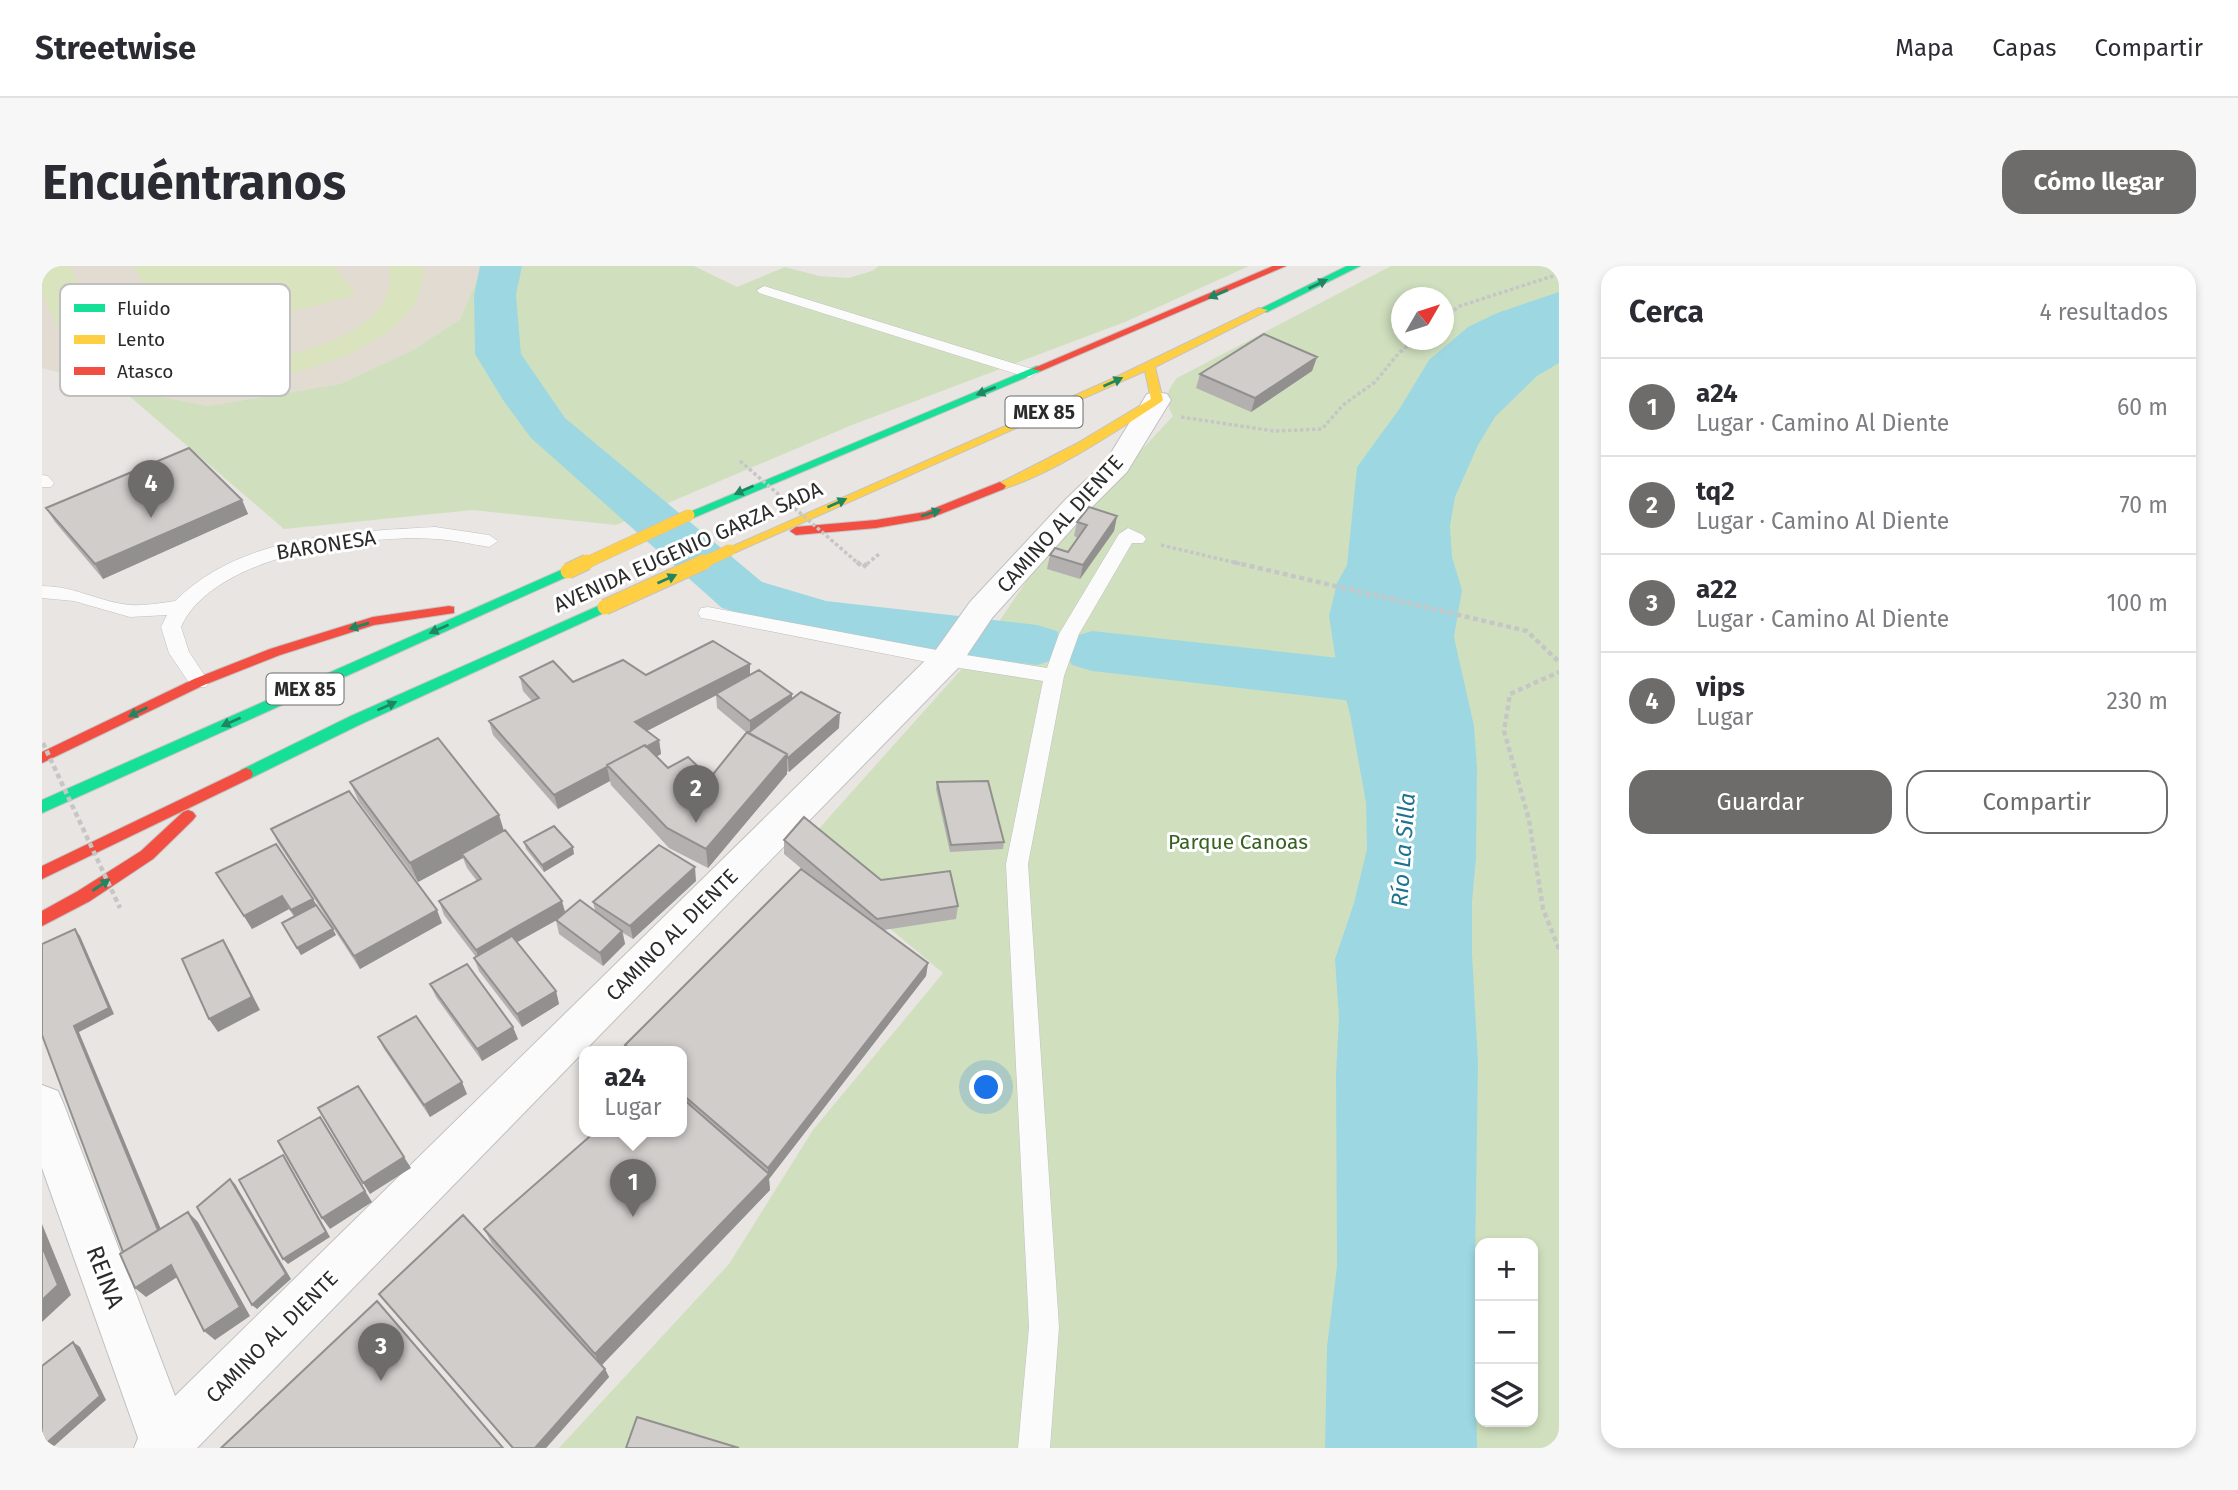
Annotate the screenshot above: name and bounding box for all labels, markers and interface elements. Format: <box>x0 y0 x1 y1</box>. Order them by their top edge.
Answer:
text: Streetwise <box>35 28 196 68</box>
text: Mapa <box>1895 34 1954 62</box>
text: Capas <box>1992 34 2056 62</box>
text: Compartir <box>2094 34 2203 62</box>
button: Cómo llegar <box>2002 150 2196 214</box>
text: Encuéntranos <box>42 153 346 212</box>
one-way arrow <box>1308 278 1328 290</box>
legend <box>60 284 290 396</box>
north arrow <box>1391 287 1454 350</box>
one-way arrow <box>1208 289 1229 300</box>
text: Cerca <box>1629 294 1704 330</box>
text: Fluido <box>117 297 171 320</box>
text: 4 resultados <box>2039 298 2168 326</box>
text: Lento <box>117 328 165 351</box>
text: Atasco <box>117 360 173 383</box>
one-way arrow <box>1103 376 1123 388</box>
text: a24 <box>1696 378 1738 409</box>
one-way arrow <box>975 385 996 396</box>
text: 1 <box>1647 393 1657 421</box>
text: 60 m <box>2117 393 2168 421</box>
road number: MEX 85 <box>1006 396 1082 428</box>
text: Lugar · Camino Al Diente <box>1696 409 1949 437</box>
street label: CAMINO AL DIENTE <box>991 450 1129 598</box>
pin: 4 <box>128 460 174 518</box>
street label: AVENIDA EUGENIO GARZA SADA <box>550 476 826 618</box>
text: tq2 <box>1696 476 1735 507</box>
one-way arrow <box>733 485 754 496</box>
text: 2 <box>1646 491 1658 519</box>
text: 70 m <box>2119 491 2168 519</box>
one-way arrow <box>827 497 847 509</box>
text: Lugar · Camino Al Diente <box>1696 507 1949 535</box>
one-way arrow <box>920 508 941 518</box>
street label: BARONESA <box>274 524 378 566</box>
one-way arrow <box>657 573 677 585</box>
text: a22 <box>1696 574 1737 605</box>
text: 3 <box>1646 589 1658 617</box>
text: 100 m <box>2107 589 2168 617</box>
text: Lugar · Camino Al Diente <box>1696 605 1949 633</box>
one-way arrow <box>348 621 369 632</box>
one-way arrow <box>428 624 449 635</box>
text: vips <box>1696 672 1745 703</box>
road number: MEX 85 <box>266 674 344 704</box>
text: 4 <box>1646 687 1659 715</box>
text: 230 m <box>2107 687 2168 715</box>
one-way arrow <box>376 700 397 711</box>
text: Lugar <box>1696 703 1753 731</box>
one-way arrow <box>128 706 148 718</box>
one-way arrow <box>221 716 241 728</box>
pin: 2 <box>673 765 719 823</box>
button: Guardar <box>1629 770 1892 834</box>
button: Compartir <box>1906 770 2168 834</box>
water label: Río La Silla <box>1385 792 1421 908</box>
park label: Parque Canoas <box>1168 829 1308 855</box>
street label: CAMINO AL DIENTE <box>601 864 743 1006</box>
one-way arrow <box>92 878 110 892</box>
popup <box>579 1046 687 1137</box>
text: a24 <box>604 1062 646 1093</box>
your location <box>969 1070 1003 1104</box>
text: Lugar <box>604 1093 662 1121</box>
pin: 1 <box>610 1159 656 1217</box>
map controls <box>1475 1238 1538 1427</box>
button: + <box>1475 1238 1538 1301</box>
street label: REINA <box>80 1242 130 1312</box>
street label: CAMINO AL DIENTE <box>201 1266 343 1408</box>
button: − <box>1475 1301 1538 1364</box>
pin: 3 <box>358 1323 404 1381</box>
button: layers <box>1475 1364 1538 1427</box>

